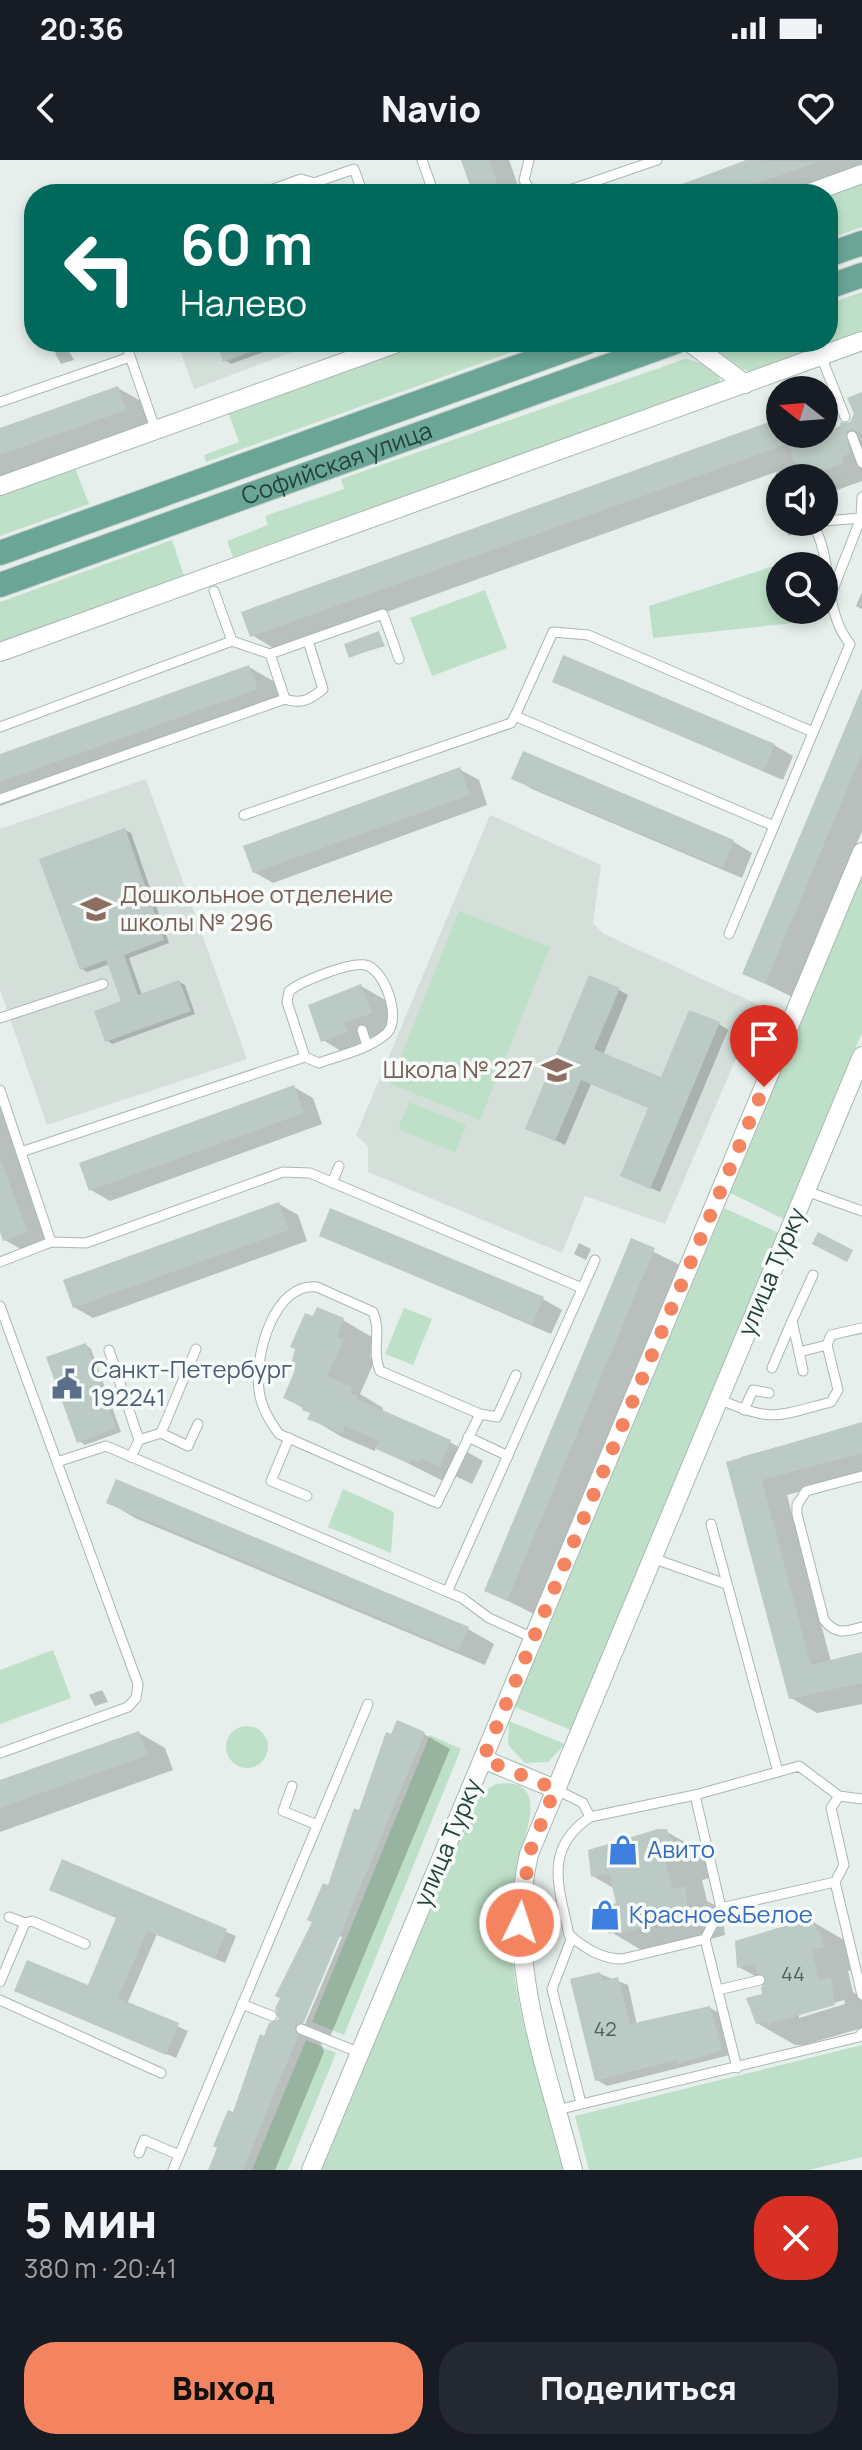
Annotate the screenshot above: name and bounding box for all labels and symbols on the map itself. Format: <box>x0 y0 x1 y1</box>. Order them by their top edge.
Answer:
north arrow <box>766 376 838 448</box>
street label: Софийская улица <box>236 413 436 512</box>
place label: Дошкольное отделение школы № 296 <box>120 877 393 938</box>
school or university icon: Дошкольное отделение школы № 296 <box>79 892 113 926</box>
pin <box>730 1005 798 1087</box>
place label: Школа № 227 <box>383 1052 533 1085</box>
school or university icon: Школа № 227 <box>540 1053 574 1087</box>
street label: улица Турку <box>729 1202 813 1341</box>
place label: Санкт-Петербург 192241 <box>91 1352 292 1413</box>
public building icon: Санкт-Петербург 192241 <box>50 1367 84 1401</box>
street label: улица Турку <box>405 1773 489 1912</box>
place label: Авито <box>647 1832 715 1865</box>
shop icon: Авито <box>606 1833 640 1867</box>
position arrow <box>478 1881 562 1965</box>
place label: Красное&Белое <box>629 1897 813 1930</box>
shop icon: Красное&Белое <box>588 1898 622 1932</box>
house number: 44 <box>781 1960 805 1987</box>
house number: 42 <box>593 2015 617 2042</box>

